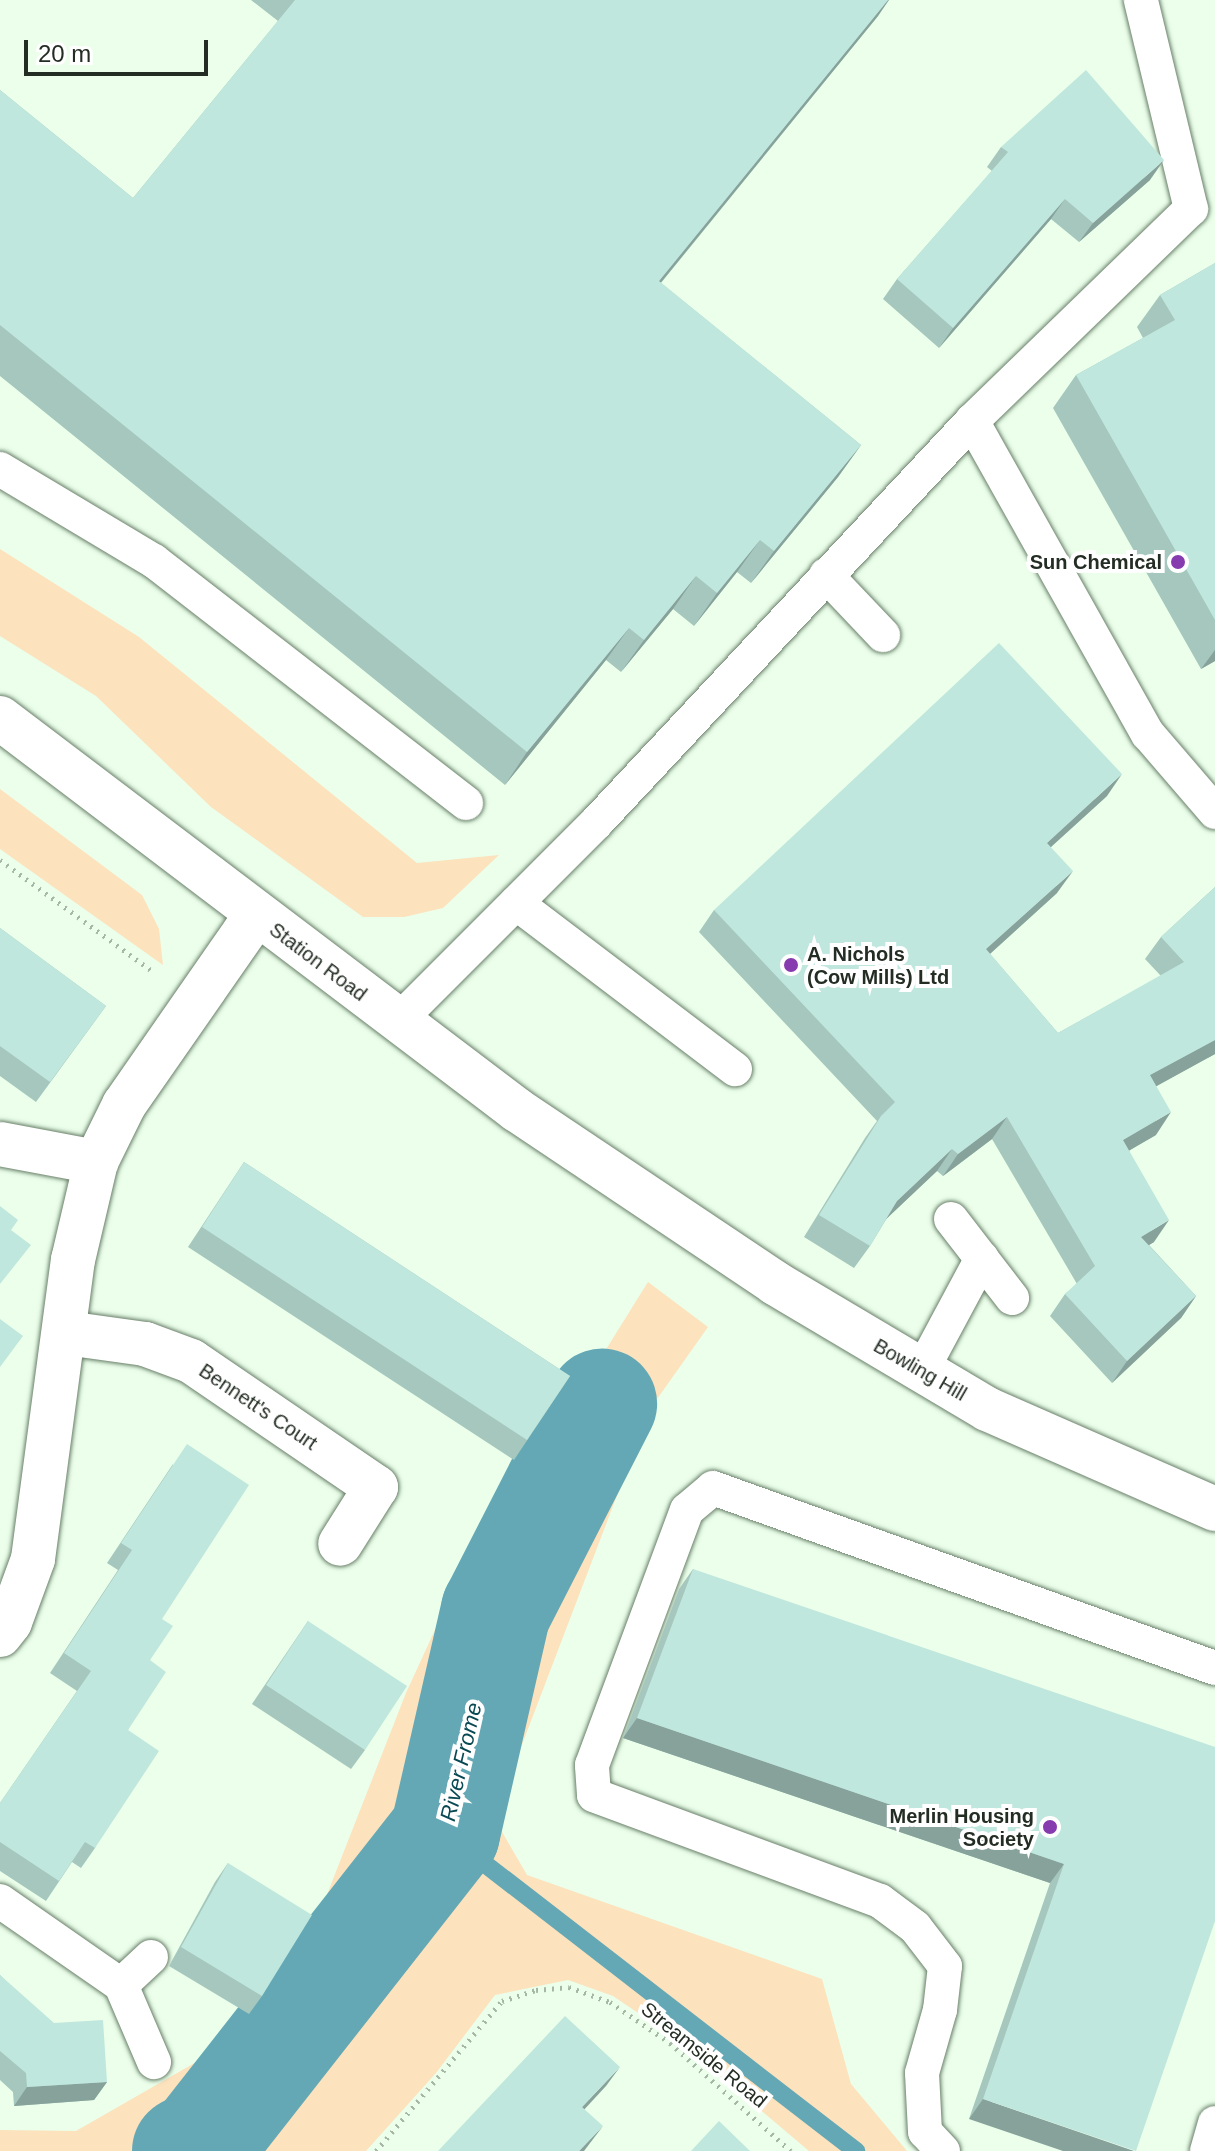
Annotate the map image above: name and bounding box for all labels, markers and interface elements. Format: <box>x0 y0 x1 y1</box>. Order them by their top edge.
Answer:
scale bar <box>28 24 212 74</box>
text: 20 m <box>38 40 91 67</box>
place label: Sun Chemical <box>1030 550 1162 574</box>
marker: Sun Chemical <box>1169 553 1187 571</box>
street label: Station Road <box>265 918 371 1006</box>
place label: A. Nichols (Cow Mills) Ltd <box>807 942 949 989</box>
marker: A. Nichols (Cow Mills) Ltd <box>782 956 800 974</box>
street label: Bowling Hill <box>869 1334 971 1406</box>
street label: Bennett's Court <box>194 1359 322 1455</box>
water label: River Frome <box>435 1700 487 1824</box>
place label: Merlin Housing Society <box>890 1804 1034 1851</box>
marker: Merlin Housing Society <box>1041 1818 1059 1836</box>
street label: Streamside Road <box>636 1997 772 2113</box>

